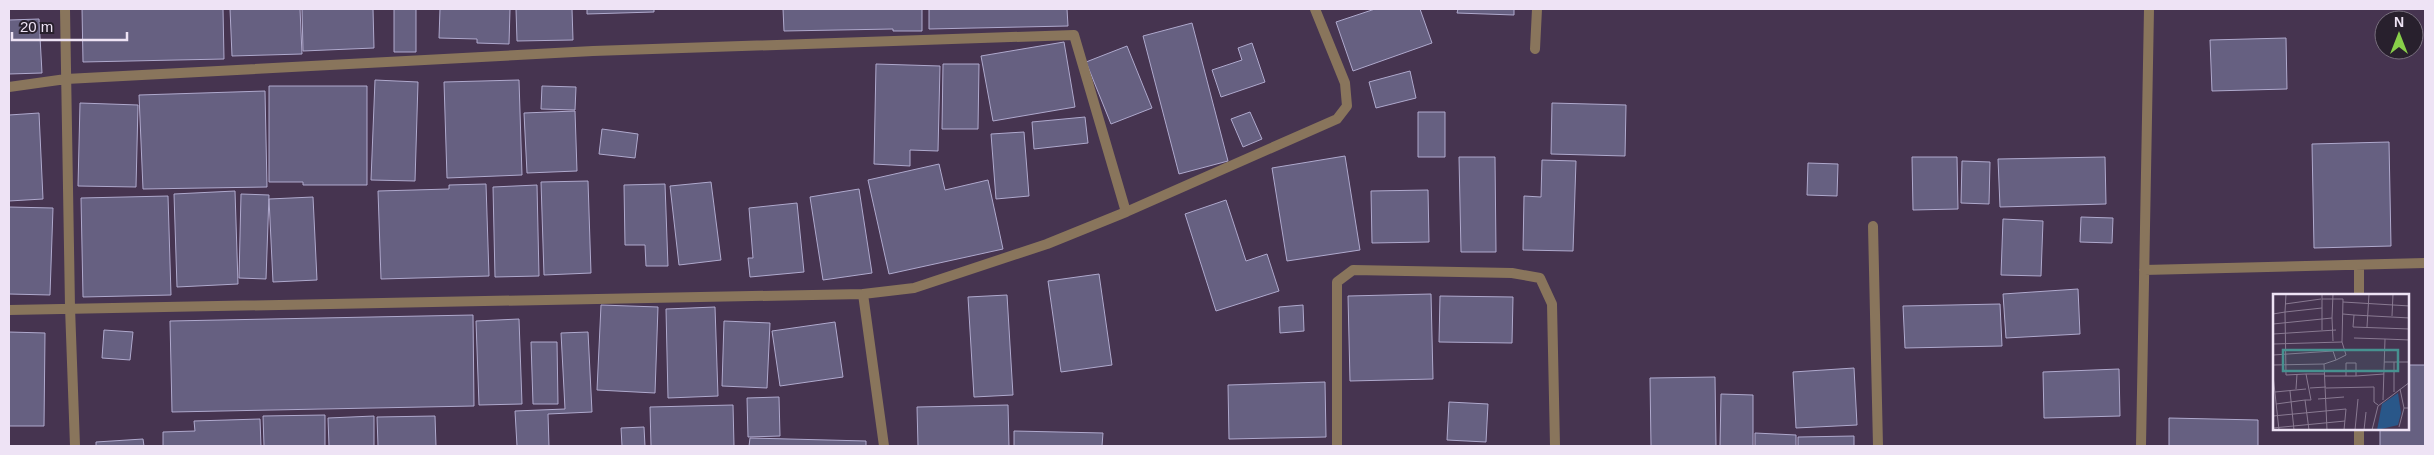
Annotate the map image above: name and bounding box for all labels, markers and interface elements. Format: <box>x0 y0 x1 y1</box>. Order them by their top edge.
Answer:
scale bar <box>12 10 128 42</box>
north arrow <box>2374 10 2424 60</box>
text: N <box>2394 14 2404 30</box>
text: 20 m <box>20 18 53 35</box>
inset map <box>2273 294 2409 430</box>

